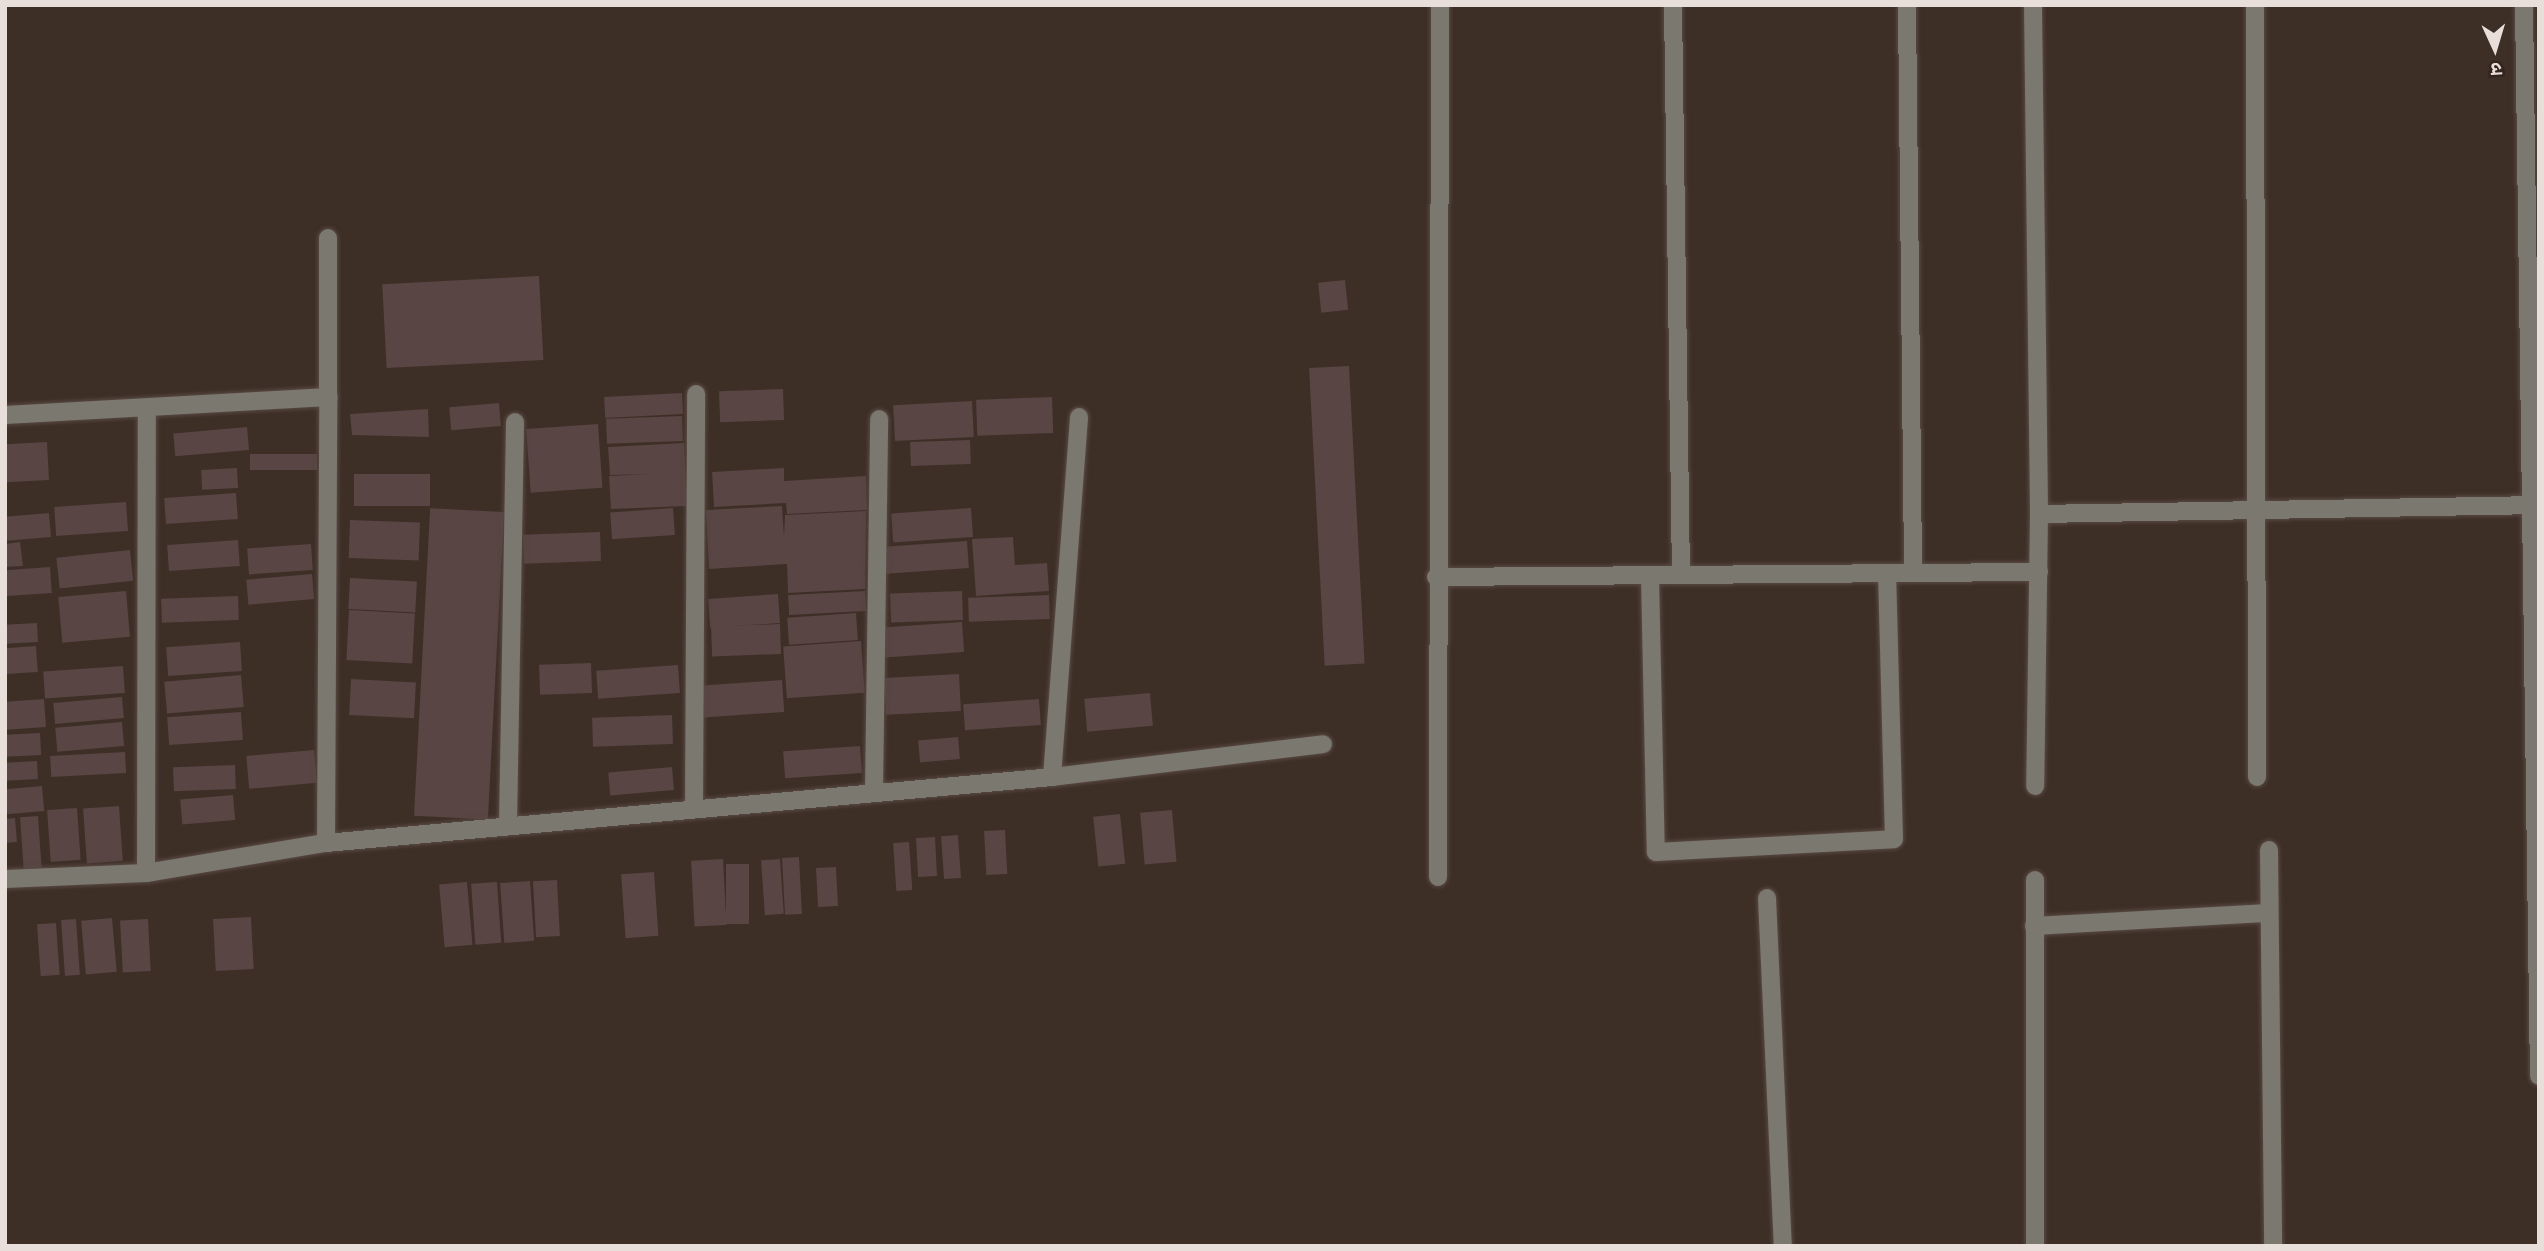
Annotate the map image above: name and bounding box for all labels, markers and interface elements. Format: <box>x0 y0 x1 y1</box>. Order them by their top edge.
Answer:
north arrow <box>2460 14 2530 84</box>
text: उ <box>2490 57 2503 83</box>

